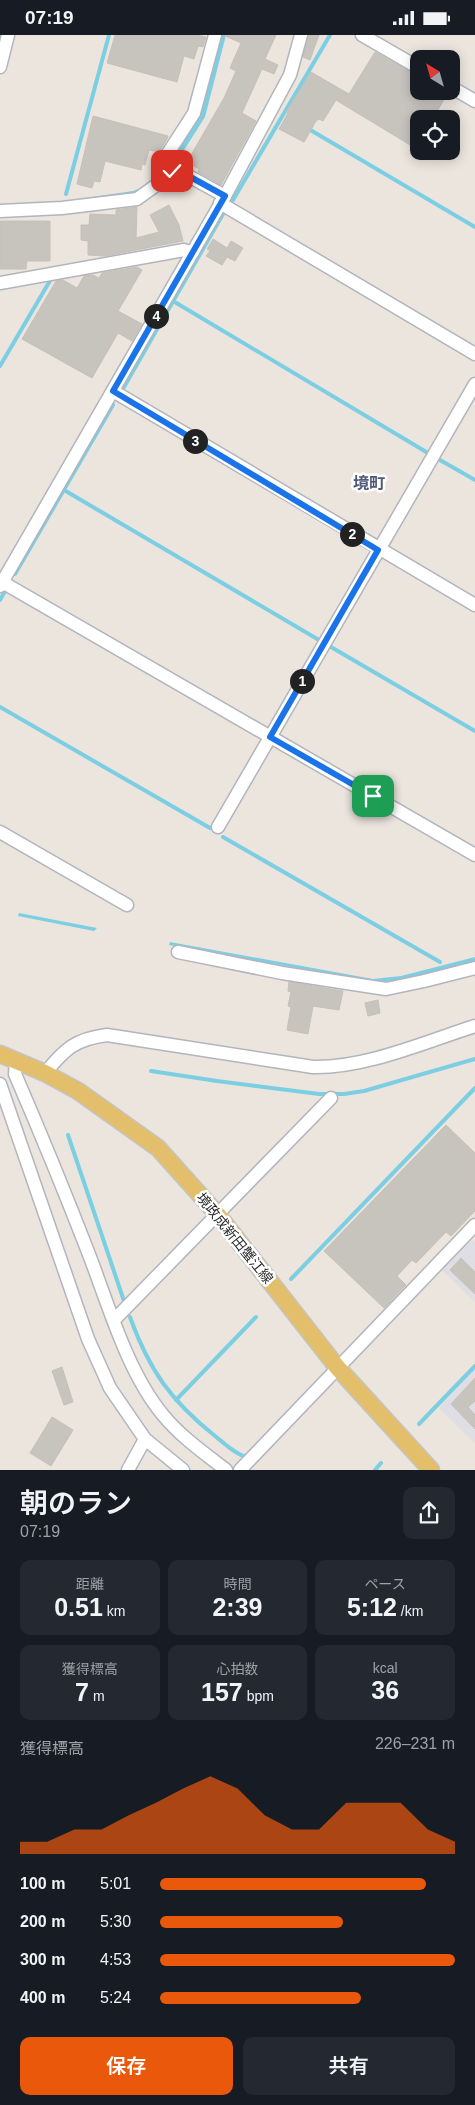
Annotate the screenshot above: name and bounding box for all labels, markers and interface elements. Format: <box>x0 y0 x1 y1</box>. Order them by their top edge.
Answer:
text: 07:19 <box>25 7 74 28</box>
north arrow <box>410 50 460 100</box>
map controls <box>410 50 460 160</box>
button: locate <box>410 110 460 160</box>
pin <box>151 150 193 192</box>
icon: check <box>158 157 186 185</box>
pin: 4 <box>144 303 168 329</box>
text: 4 <box>153 308 160 324</box>
pin: 3 <box>182 429 208 453</box>
text: 3 <box>192 433 199 449</box>
district label: 境町 <box>353 475 385 492</box>
pin: 2 <box>340 521 364 547</box>
text: 2 <box>349 526 356 542</box>
pin: 1 <box>290 669 314 693</box>
text: 1 <box>299 673 306 689</box>
pin <box>352 775 394 817</box>
icon: arrive <box>359 782 387 810</box>
street label: 境政成新田蟹江線 <box>194 1189 276 1287</box>
button: share <box>403 1487 455 1539</box>
text: 朝のラン <box>20 1488 132 1519</box>
text: 07:19 <box>20 1523 60 1540</box>
text: 距離 <box>76 1576 104 1592</box>
text: 時間 <box>223 1576 251 1592</box>
text: ペース <box>365 1576 406 1592</box>
text: 0.51 <box>54 1593 103 1621</box>
text: 2:39 <box>212 1593 263 1621</box>
text: 5:12 <box>347 1593 397 1621</box>
text: km <box>103 1603 125 1619</box>
text: /km <box>397 1603 423 1619</box>
text: kcal <box>373 1660 398 1676</box>
text: 獲得標高 <box>62 1661 118 1677</box>
text: 心拍数 <box>216 1661 258 1677</box>
text: 36 <box>371 1676 399 1704</box>
text: 7 <box>75 1678 89 1706</box>
text: 157 <box>201 1678 243 1706</box>
text: m <box>89 1688 105 1704</box>
text: bpm <box>243 1688 274 1704</box>
text: 226–231 m <box>375 1735 455 1752</box>
text: 獲得標高 <box>20 1740 84 1757</box>
text: 100 m <box>20 1875 65 1892</box>
text: 5:01 <box>100 1875 131 1892</box>
text: 200 m <box>20 1913 65 1930</box>
text: 5:30 <box>100 1913 131 1930</box>
text: 300 m <box>20 1951 65 1968</box>
text: 4:53 <box>100 1951 131 1968</box>
text: 400 m <box>20 1989 65 2006</box>
text: 5:24 <box>100 1989 131 2006</box>
button: 保存 <box>20 2037 233 2095</box>
button: 共有 <box>243 2037 455 2095</box>

